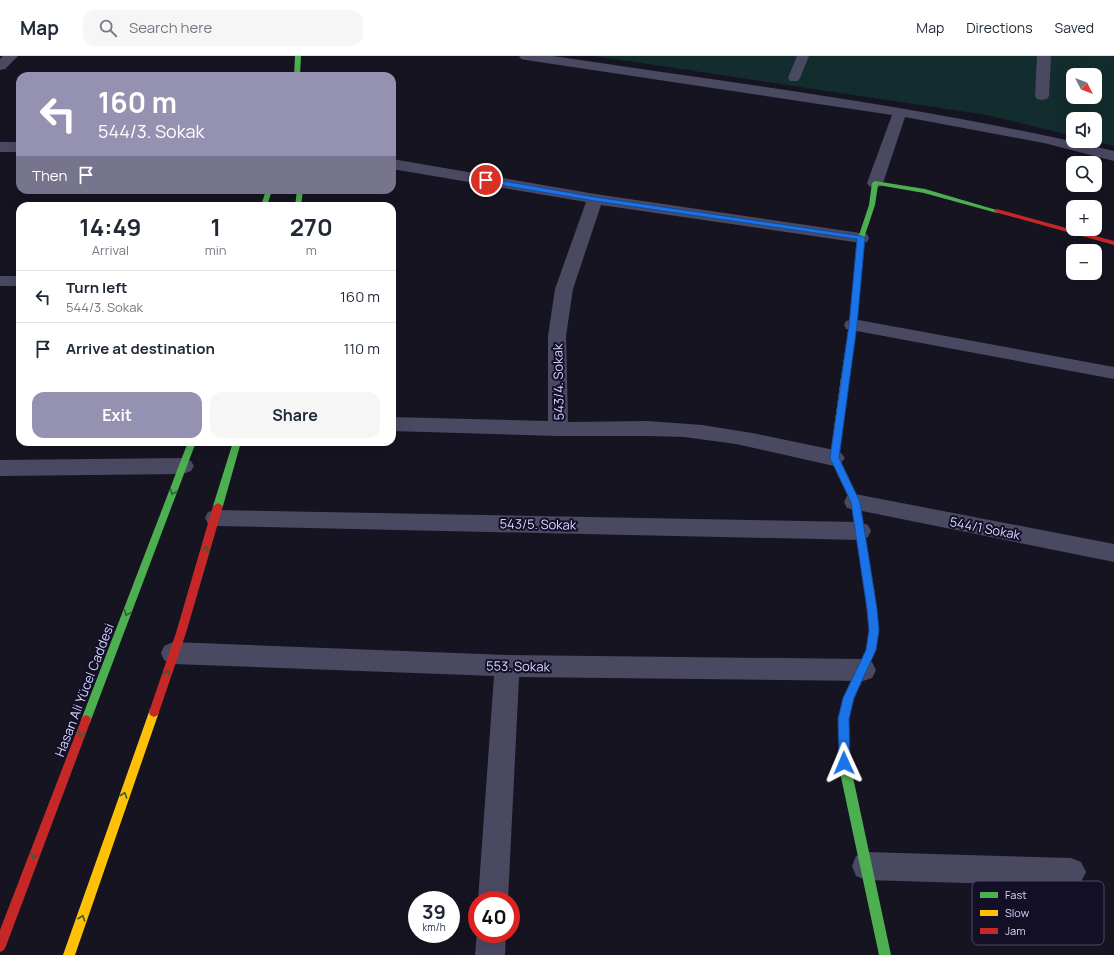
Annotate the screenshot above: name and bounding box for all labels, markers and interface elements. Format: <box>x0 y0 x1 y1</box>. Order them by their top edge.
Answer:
search box <box>83 10 363 46</box>
text: Map <box>20 15 59 41</box>
icon: search <box>97 17 119 39</box>
text: Search here <box>129 17 212 38</box>
text: Map <box>916 18 944 37</box>
text: Directions <box>966 18 1033 37</box>
text: Saved <box>1055 18 1094 37</box>
north arrow <box>1066 68 1102 104</box>
map controls <box>1066 68 1102 280</box>
text: 160 m <box>98 83 177 121</box>
icon: left <box>32 88 84 140</box>
button: sound <box>1066 112 1102 148</box>
text: 544/3. Sokak <box>98 119 205 143</box>
button: search <box>1066 156 1102 192</box>
pin <box>469 163 503 197</box>
icon: arrive <box>75 164 97 186</box>
text: Then <box>32 165 67 186</box>
icon: arrive <box>475 169 497 191</box>
button: + <box>1066 200 1102 236</box>
text: 14:49 <box>79 210 142 243</box>
text: 1 <box>210 210 221 243</box>
text: 270 <box>290 210 333 243</box>
text: Arrival <box>92 241 129 259</box>
text: min <box>205 241 227 259</box>
text: m <box>306 241 317 259</box>
button: − <box>1066 244 1102 280</box>
text: Turn left <box>66 277 128 298</box>
icon: left <box>32 286 54 308</box>
text: 160 m <box>340 286 380 307</box>
text: 544/3. Sokak <box>66 298 143 316</box>
icon: arrive <box>32 338 54 360</box>
text: Arrive at destination <box>66 338 215 359</box>
text: 110 m <box>343 338 380 359</box>
street label: 543/4. Sokak <box>548 343 568 420</box>
button: Exit <box>32 392 202 438</box>
button: Share <box>210 392 380 438</box>
one-way arrow <box>170 488 178 495</box>
street label: 544/1 Sokak <box>948 512 1022 544</box>
street label: 543/5. Sokak <box>500 514 577 534</box>
one-way arrow <box>201 545 210 552</box>
one-way arrow <box>123 609 132 616</box>
street label: Hasan Ali Yücel Caddesi <box>50 621 118 759</box>
street label: 553. Sokak <box>486 656 551 676</box>
one-way arrow <box>162 669 171 676</box>
one-way arrow <box>77 731 85 738</box>
position arrow <box>823 742 865 784</box>
one-way arrow <box>119 792 128 799</box>
one-way arrow <box>31 852 39 859</box>
legend <box>972 881 1104 945</box>
text: Fast <box>1005 887 1027 902</box>
speed limit sign: 40 <box>468 891 520 943</box>
text: 39 <box>422 898 446 925</box>
text: Slow <box>1005 905 1030 920</box>
one-way arrow <box>77 915 85 922</box>
text: km/h <box>422 920 446 934</box>
text: Jam <box>1005 923 1026 938</box>

